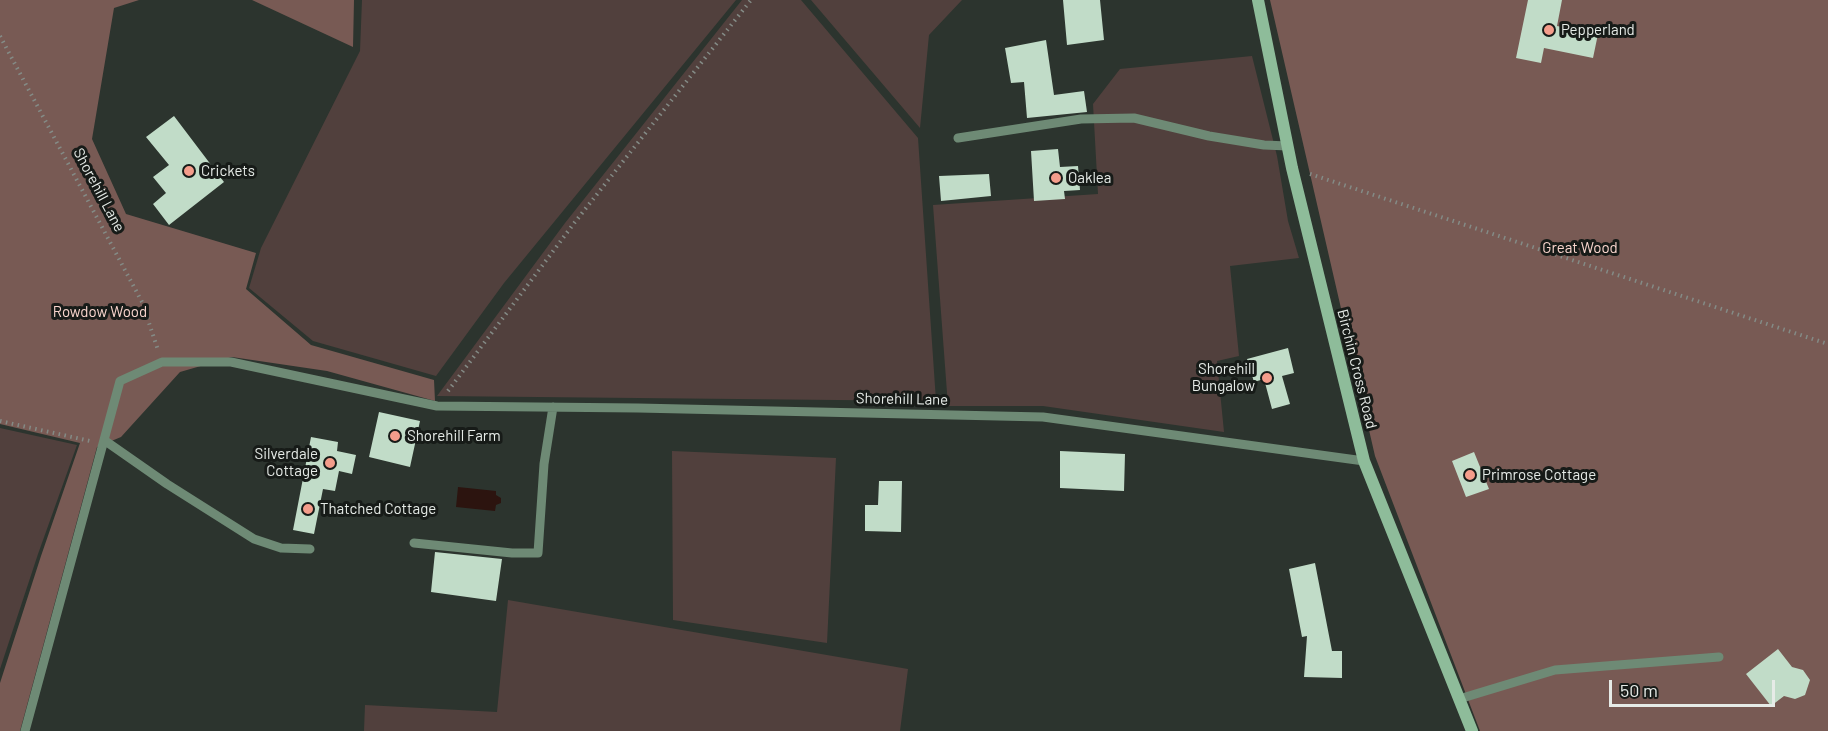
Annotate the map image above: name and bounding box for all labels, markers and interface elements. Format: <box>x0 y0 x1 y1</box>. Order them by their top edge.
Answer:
place label: Pepperland <box>1561 21 1635 39</box>
marker: Pepperland <box>1542 23 1556 37</box>
street label: Shorehill Lane <box>69 145 129 235</box>
place label: Crickets <box>201 162 255 180</box>
marker: Crickets <box>182 164 196 178</box>
place label: Oaklea <box>1068 169 1111 187</box>
marker: Oaklea <box>1049 171 1063 185</box>
park label: Great Wood <box>1542 239 1618 257</box>
park label: Rowdow Wood <box>53 303 147 321</box>
street label: Birchin Cross Road <box>1333 307 1381 431</box>
place label: Shorehill Bungalow <box>1192 360 1255 395</box>
marker: Shorehill Bungalow <box>1260 371 1274 385</box>
street label: Shorehill Lane <box>856 389 948 409</box>
place label: Shorehill Farm <box>407 427 501 445</box>
marker: Shorehill Farm <box>388 429 402 443</box>
place label: Silverdale Cottage <box>254 445 318 480</box>
marker: Silverdale Cottage <box>323 456 337 470</box>
place label: Primrose Cottage <box>1482 466 1596 484</box>
marker: Primrose Cottage <box>1463 468 1477 482</box>
place label: Thatched Cottage <box>320 500 436 518</box>
marker: Thatched Cottage <box>301 502 315 516</box>
scale bar <box>1612 668 1778 706</box>
text: 50 m <box>1620 679 1658 701</box>

